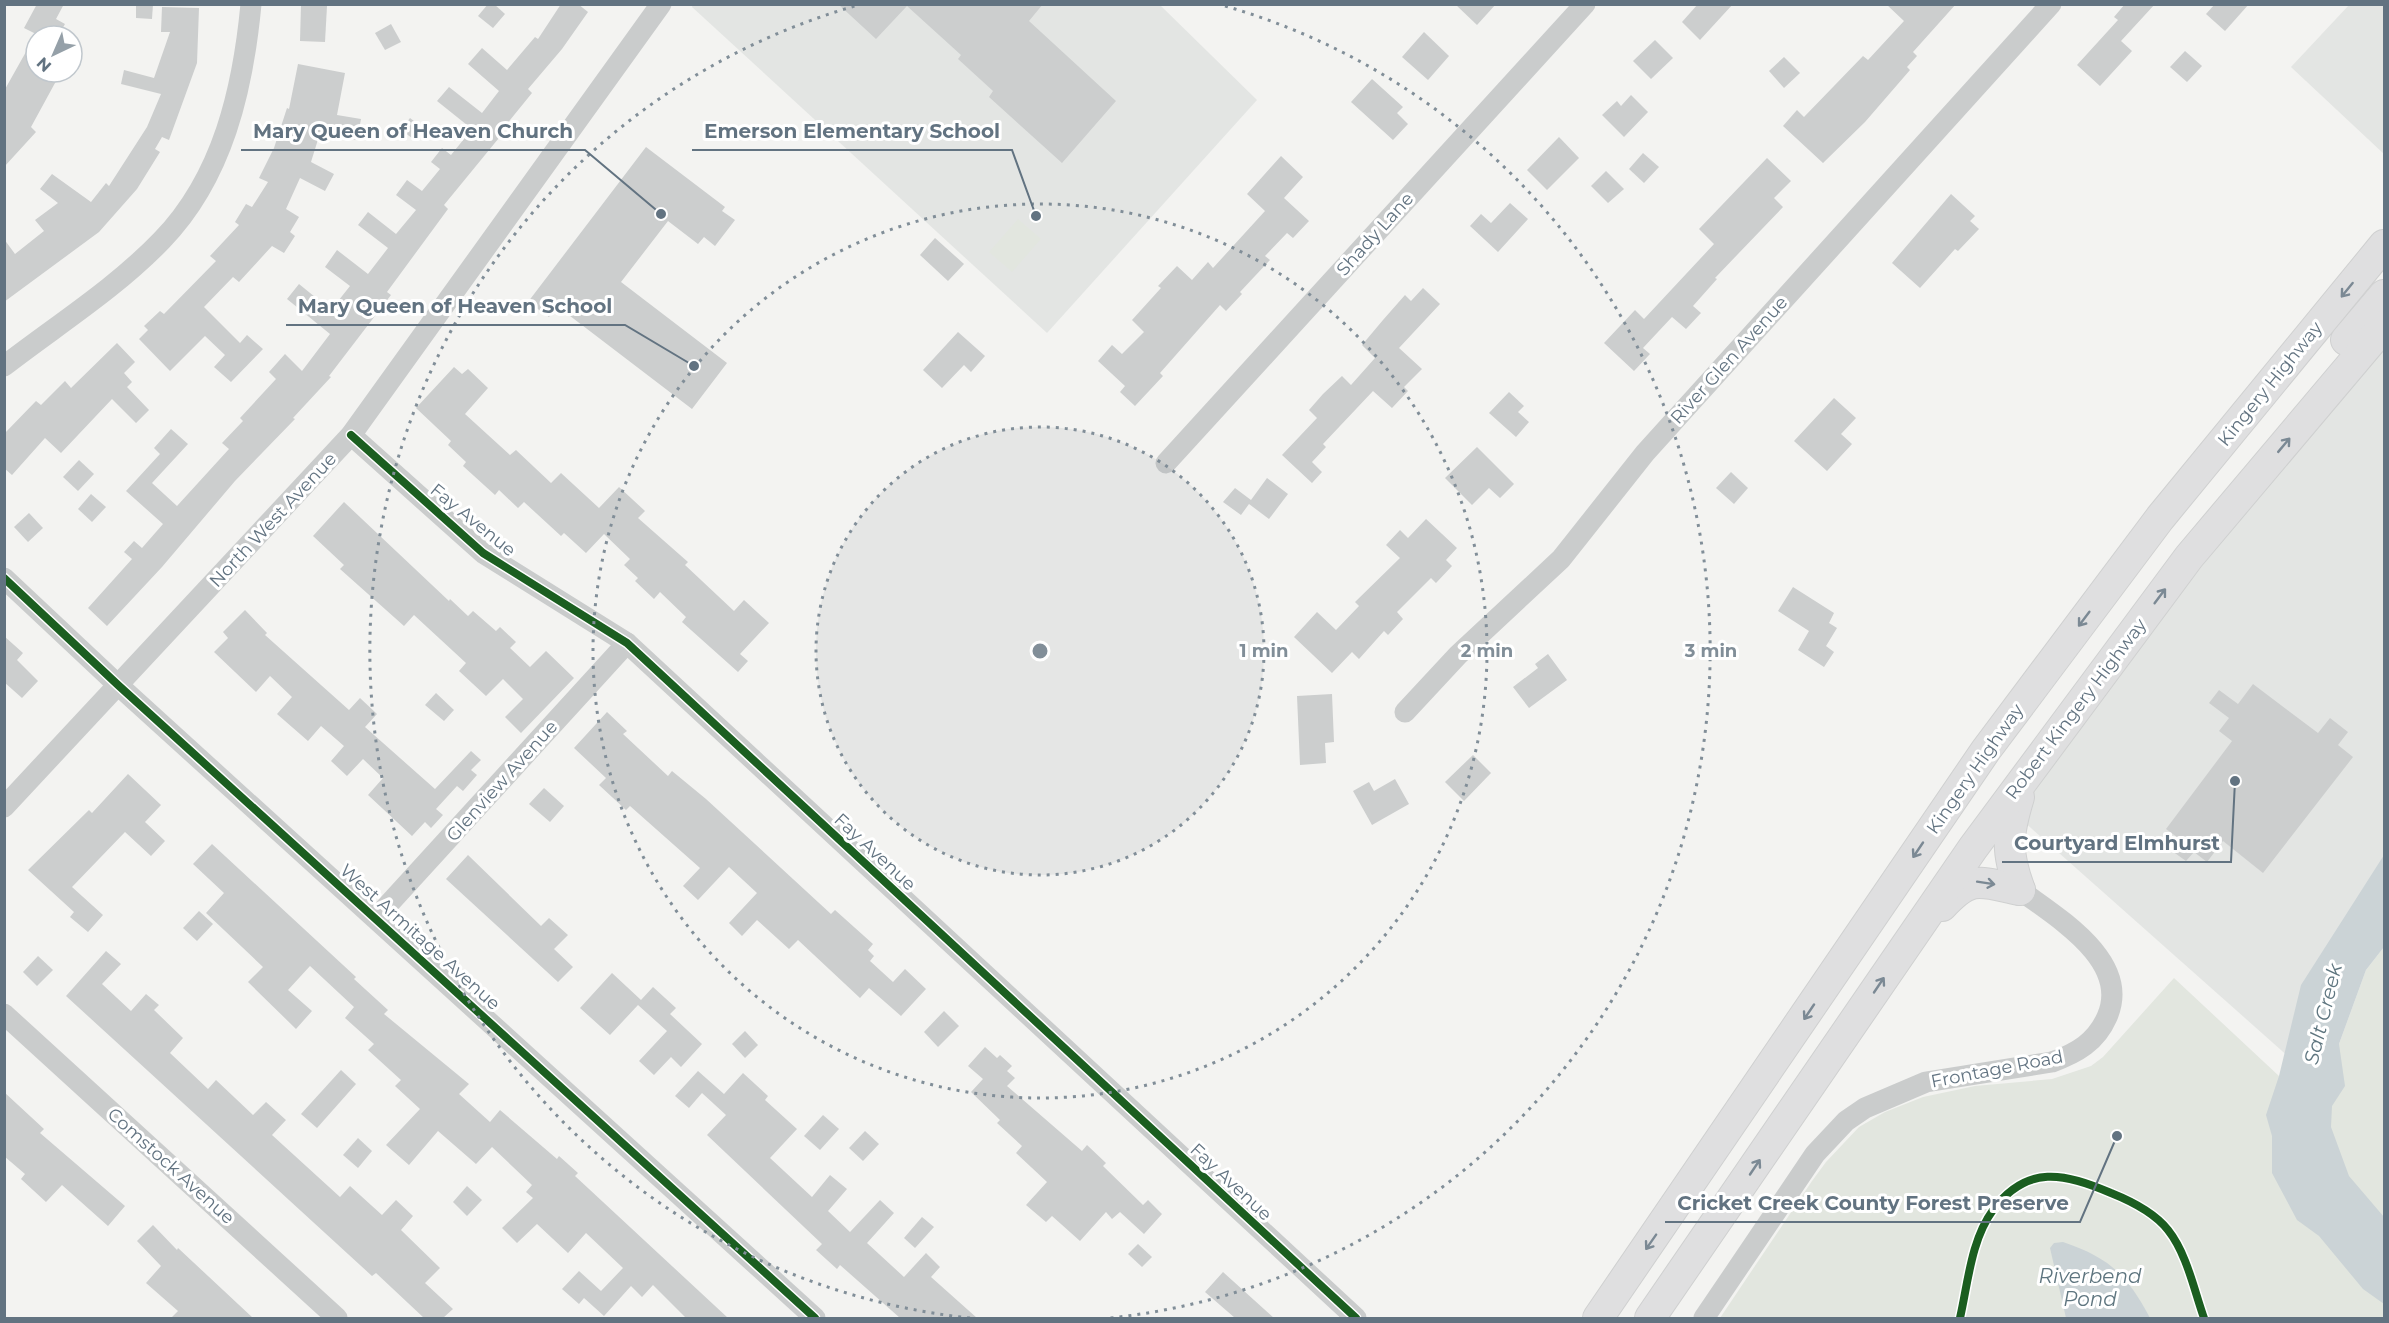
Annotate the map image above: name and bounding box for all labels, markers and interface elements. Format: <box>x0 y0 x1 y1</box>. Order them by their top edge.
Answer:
north arrow <box>24 24 84 84</box>
text: N <box>33 53 55 76</box>
callout: Mary Queen of Heaven Church <box>241 112 585 150</box>
callout: Emerson Elementary School <box>692 112 1012 150</box>
text: Mary Queen of Heaven Church <box>253 119 573 143</box>
text: Emerson Elementary School <box>704 119 1000 143</box>
street label: Shady Lane <box>1332 188 1418 280</box>
one-way arrow <box>2340 282 2353 298</box>
callout: Mary Queen of Heaven School <box>286 287 625 325</box>
street label: River Glen Avenue <box>1666 291 1792 429</box>
text: Mary Queen of Heaven School <box>298 294 612 318</box>
street label: Kingery Highway <box>2213 317 2327 451</box>
one-way arrow <box>2277 437 2290 453</box>
street label: North West Avenue <box>205 448 341 592</box>
street label: Fay Avenue <box>426 479 520 561</box>
one-way arrow <box>2154 589 2166 605</box>
one-way arrow <box>2078 611 2091 627</box>
street label: Robert Kingery Highway <box>2001 614 2151 804</box>
text: 1 min <box>1240 640 1288 662</box>
text: 2 min <box>1461 640 1513 662</box>
text: 3 min <box>1684 640 1737 662</box>
centre of rings <box>1030 641 1050 661</box>
street label: Kingery Highway <box>1922 699 2028 838</box>
street label: Glenview Avenue <box>442 716 562 846</box>
street label: Fay Avenue <box>830 809 921 895</box>
callout: Courtyard Elmhurst <box>2002 824 2231 862</box>
text: Courtyard Elmhurst <box>2014 831 2220 855</box>
one-way arrow <box>1912 842 1924 858</box>
street label: West Armitage Avenue <box>335 859 505 1015</box>
one-way arrow <box>1976 878 1996 889</box>
water label: Salt Creek <box>2299 960 2347 1067</box>
one-way arrow <box>1873 977 1885 993</box>
one-way arrow <box>1802 1003 1815 1020</box>
street label: Frontage Road <box>1929 1045 2065 1093</box>
street label: Comstock Avenue <box>103 1103 239 1229</box>
street label: Fay Avenue <box>1186 1139 1277 1225</box>
one-way arrow <box>1749 1159 1761 1176</box>
callout: Cricket Creek County Forest Preserve <box>1665 1184 2080 1222</box>
text: Cricket Creek County Forest Preserve <box>1677 1191 2069 1215</box>
one-way arrow <box>1645 1233 1657 1250</box>
water label: Riverbend Pond <box>2038 1264 2142 1311</box>

